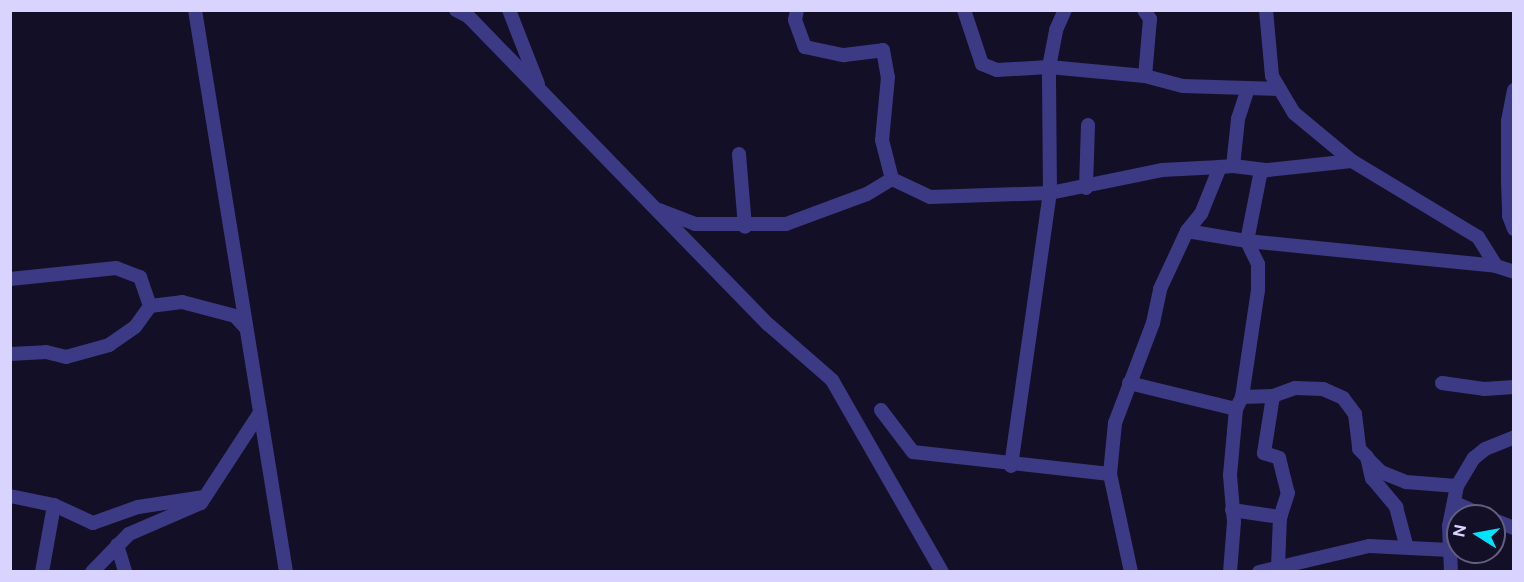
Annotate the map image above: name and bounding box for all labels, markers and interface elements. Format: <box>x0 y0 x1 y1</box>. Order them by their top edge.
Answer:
north arrow <box>1446 504 1506 564</box>
text: N <box>1449 523 1470 539</box>

